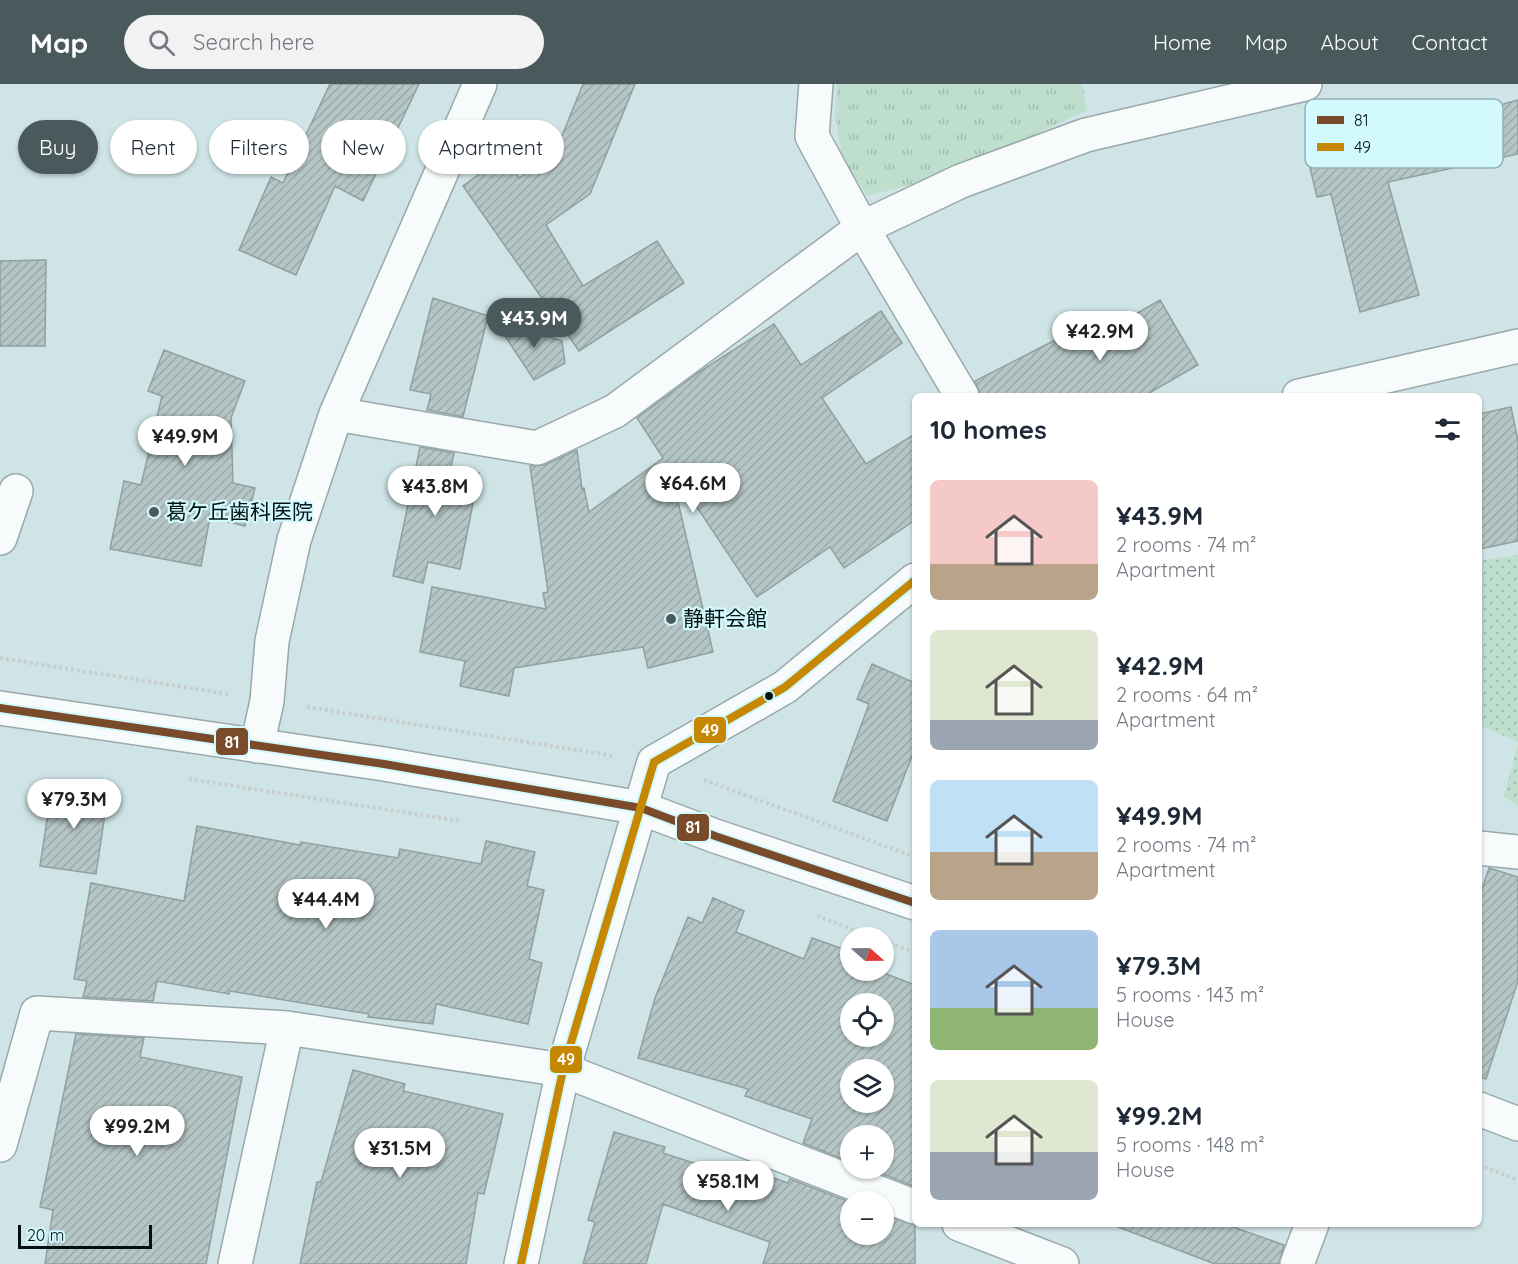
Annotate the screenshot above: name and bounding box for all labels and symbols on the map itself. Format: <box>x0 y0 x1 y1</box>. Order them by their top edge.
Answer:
legend <box>1305 99 1503 168</box>
text: 81 <box>1354 110 1369 130</box>
text: 49 <box>1354 137 1371 157</box>
pin: ¥43.9M <box>485 298 583 349</box>
pin: ¥42.9M <box>1051 311 1149 362</box>
pin: ¥49.9M <box>136 416 234 467</box>
pin: ¥64.6M <box>644 463 742 514</box>
pin: ¥43.8M <box>386 466 484 517</box>
place label: 葛ケ丘歯科医院 <box>166 498 313 524</box>
marker: 葛ケ丘歯科医院 <box>147 505 161 519</box>
place label: 静軒会館 <box>683 605 767 631</box>
marker: 静軒会館 <box>664 612 678 626</box>
unlabelled marker <box>763 690 775 702</box>
line badge: 49 <box>693 716 727 744</box>
text: 49 <box>701 720 719 740</box>
line badge: 81 <box>215 727 249 756</box>
text: 81 <box>225 732 240 752</box>
pin: ¥79.3M <box>25 779 123 830</box>
line badge: 81 <box>676 813 710 842</box>
text: 81 <box>686 817 701 837</box>
pin: ¥44.4M <box>277 879 375 930</box>
north arrow <box>840 927 894 981</box>
line badge: 49 <box>549 1045 583 1074</box>
text: 49 <box>557 1049 575 1069</box>
pin: ¥99.2M <box>88 1106 186 1157</box>
pin: ¥31.5M <box>351 1128 449 1179</box>
pin: ¥58.1M <box>679 1161 777 1212</box>
scale bar <box>18 1222 152 1250</box>

